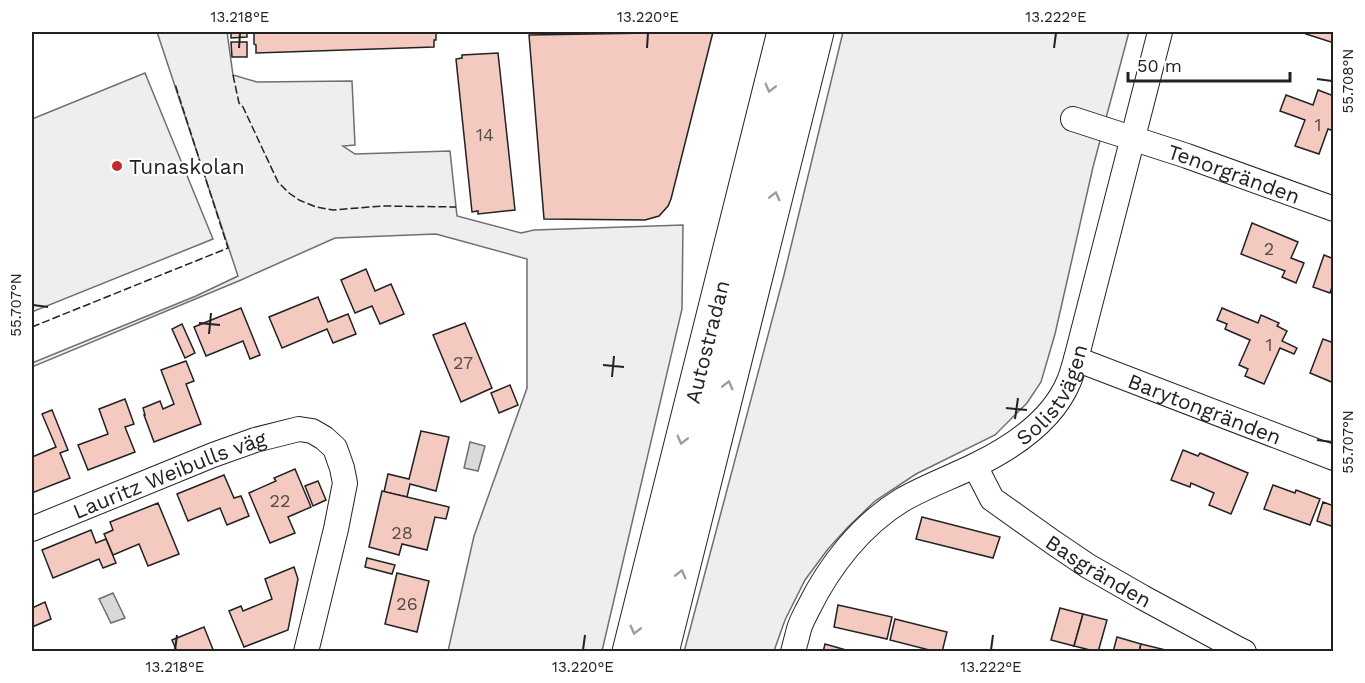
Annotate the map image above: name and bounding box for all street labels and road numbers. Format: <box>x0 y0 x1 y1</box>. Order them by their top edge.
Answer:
street label: Tenorgränden <box>1165 138 1304 208</box>
street label: Autostradan <box>679 277 734 406</box>
street label: Solistvägen <box>1011 341 1092 450</box>
street label: Barytongränden <box>1125 368 1285 449</box>
street label: Lauritz Weibulls väg <box>69 425 269 524</box>
street label: Basgränden <box>1041 529 1156 612</box>

